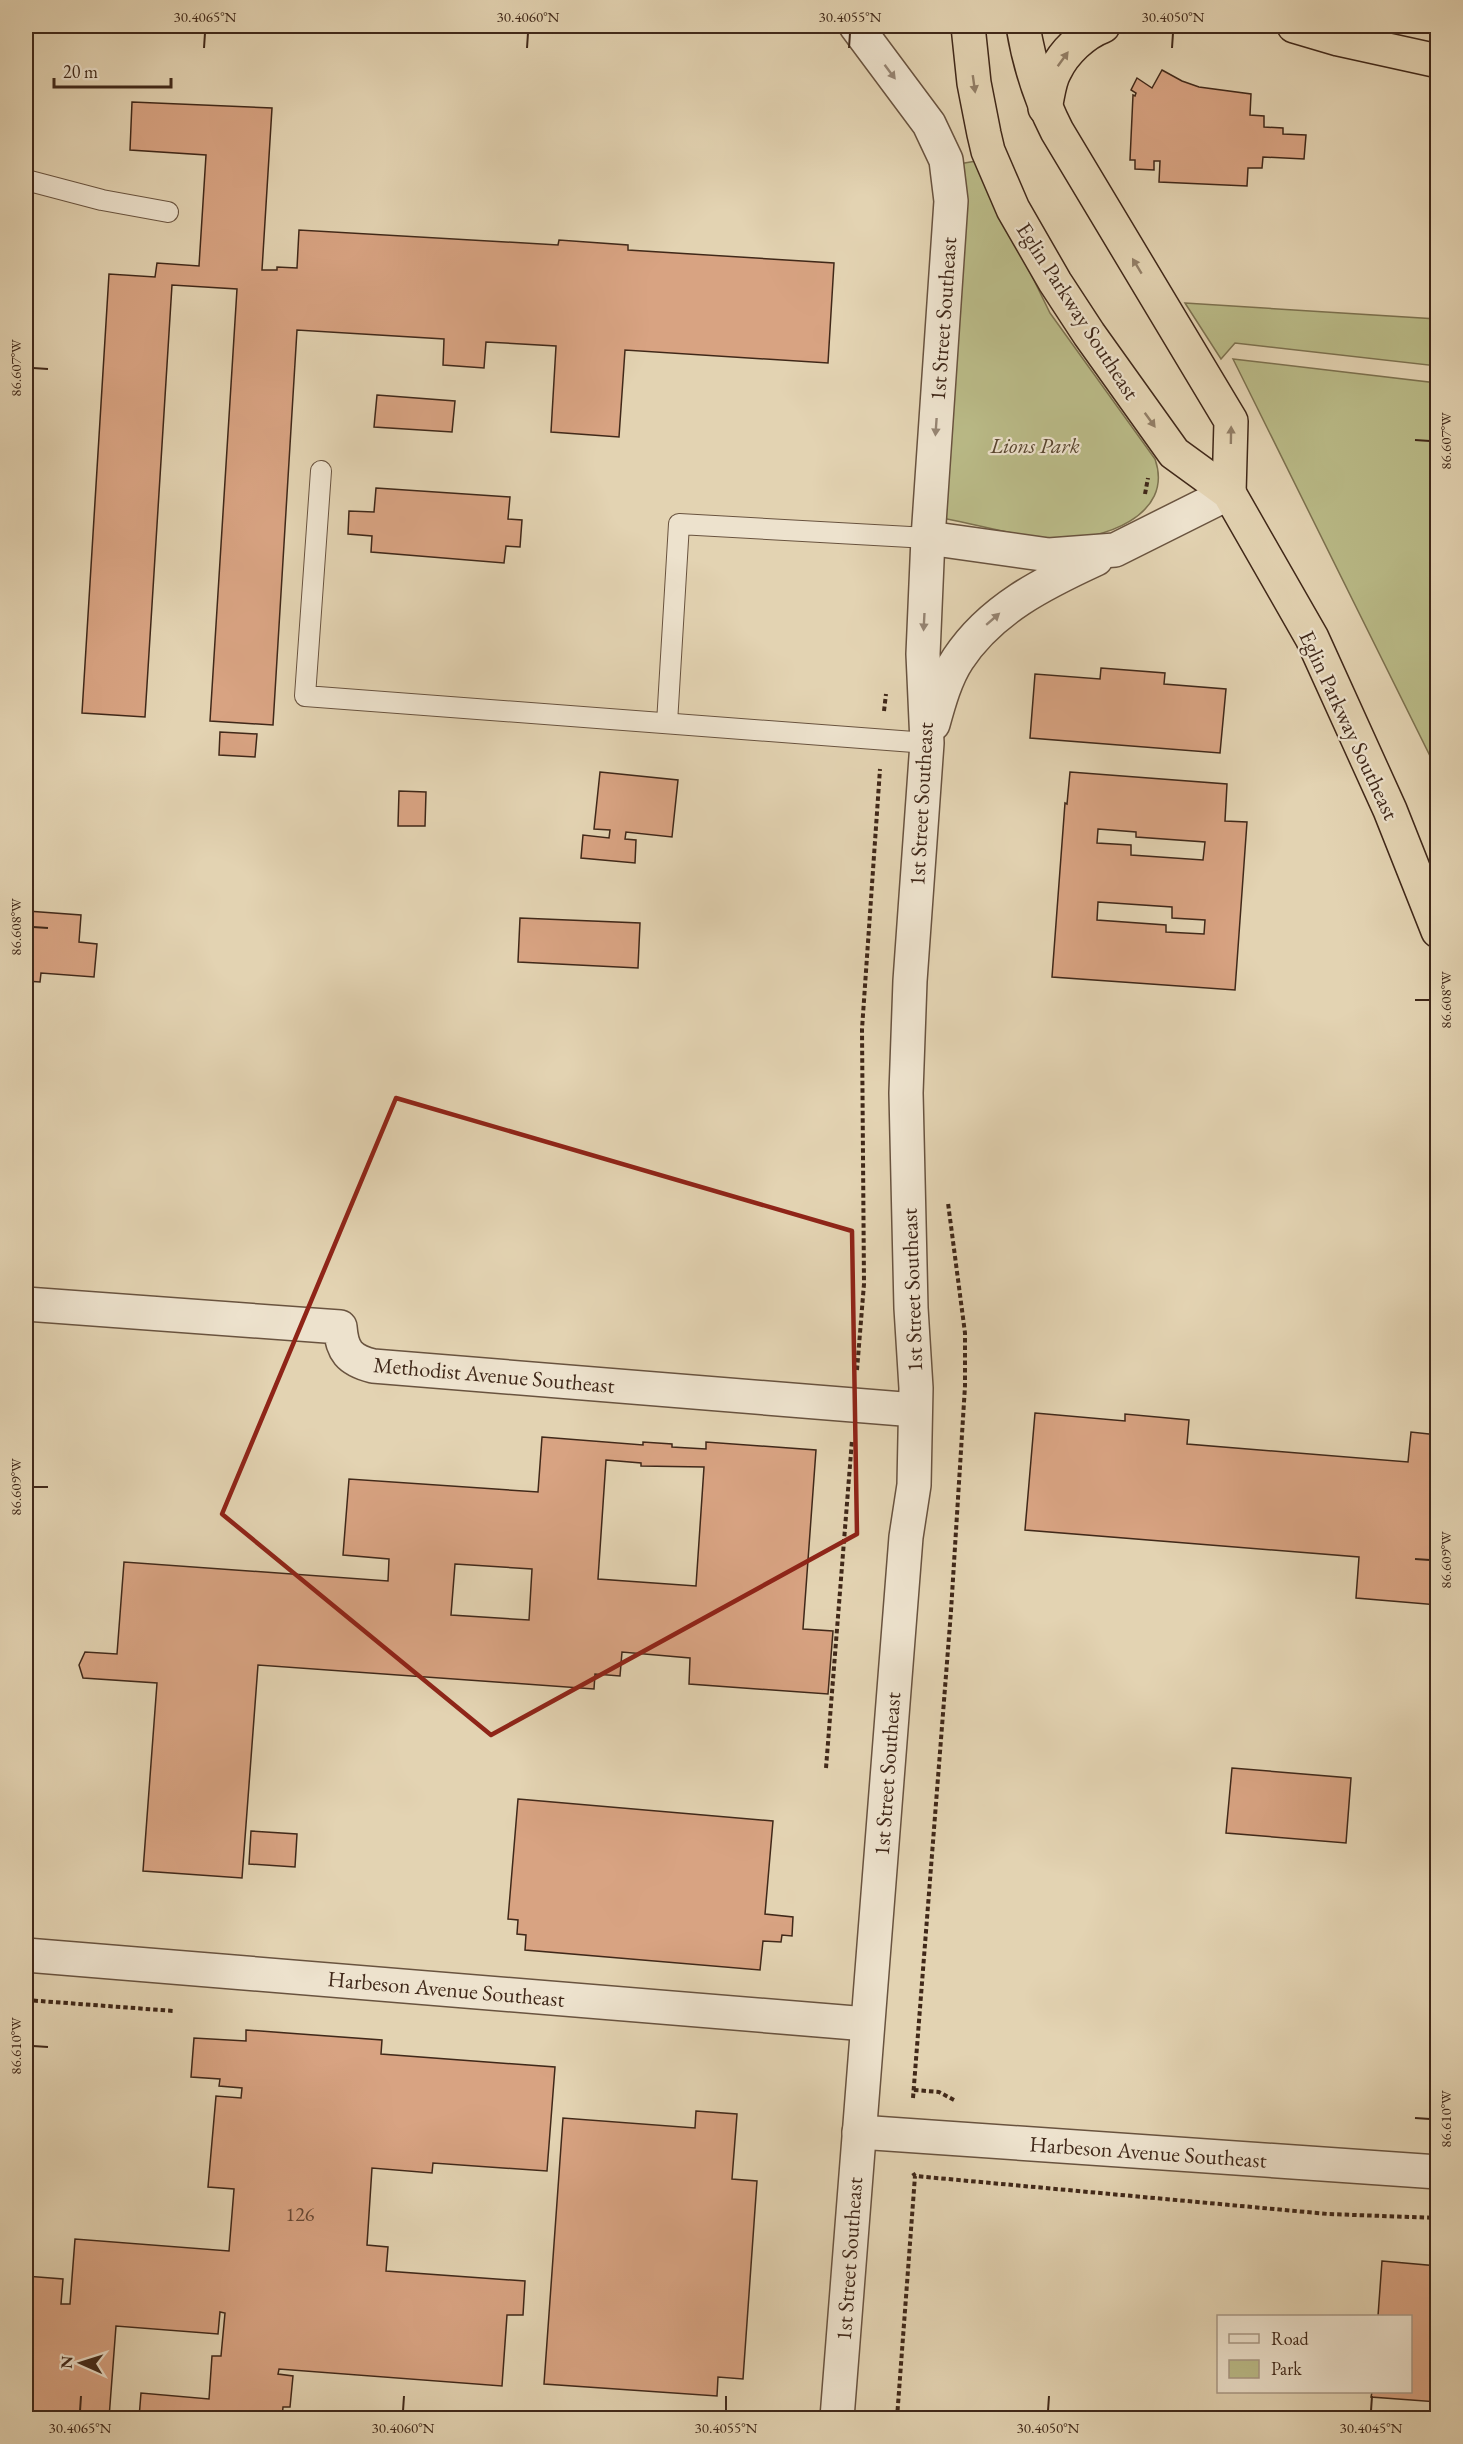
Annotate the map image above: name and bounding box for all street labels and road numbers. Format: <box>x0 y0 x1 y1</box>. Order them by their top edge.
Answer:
street label: Eglin Parkway Southeast <box>1010 217 1146 405</box>
street label: 1st Street Southeast <box>923 236 963 402</box>
street label: Eglin Parkway Southeast <box>1292 626 1406 824</box>
street label: 1st Street Southeast <box>902 721 940 887</box>
street label: 1st Street Southeast <box>895 1207 929 1372</box>
street label: Methodist Avenue Southeast <box>372 1350 616 1400</box>
street label: 1st Street Southeast <box>867 1691 907 1857</box>
street label: Harbeson Avenue Southeast <box>326 1964 566 2014</box>
street label: Harbeson Avenue Southeast <box>1028 2129 1268 2175</box>
street label: 1st Street Southeast <box>829 2176 869 2342</box>

